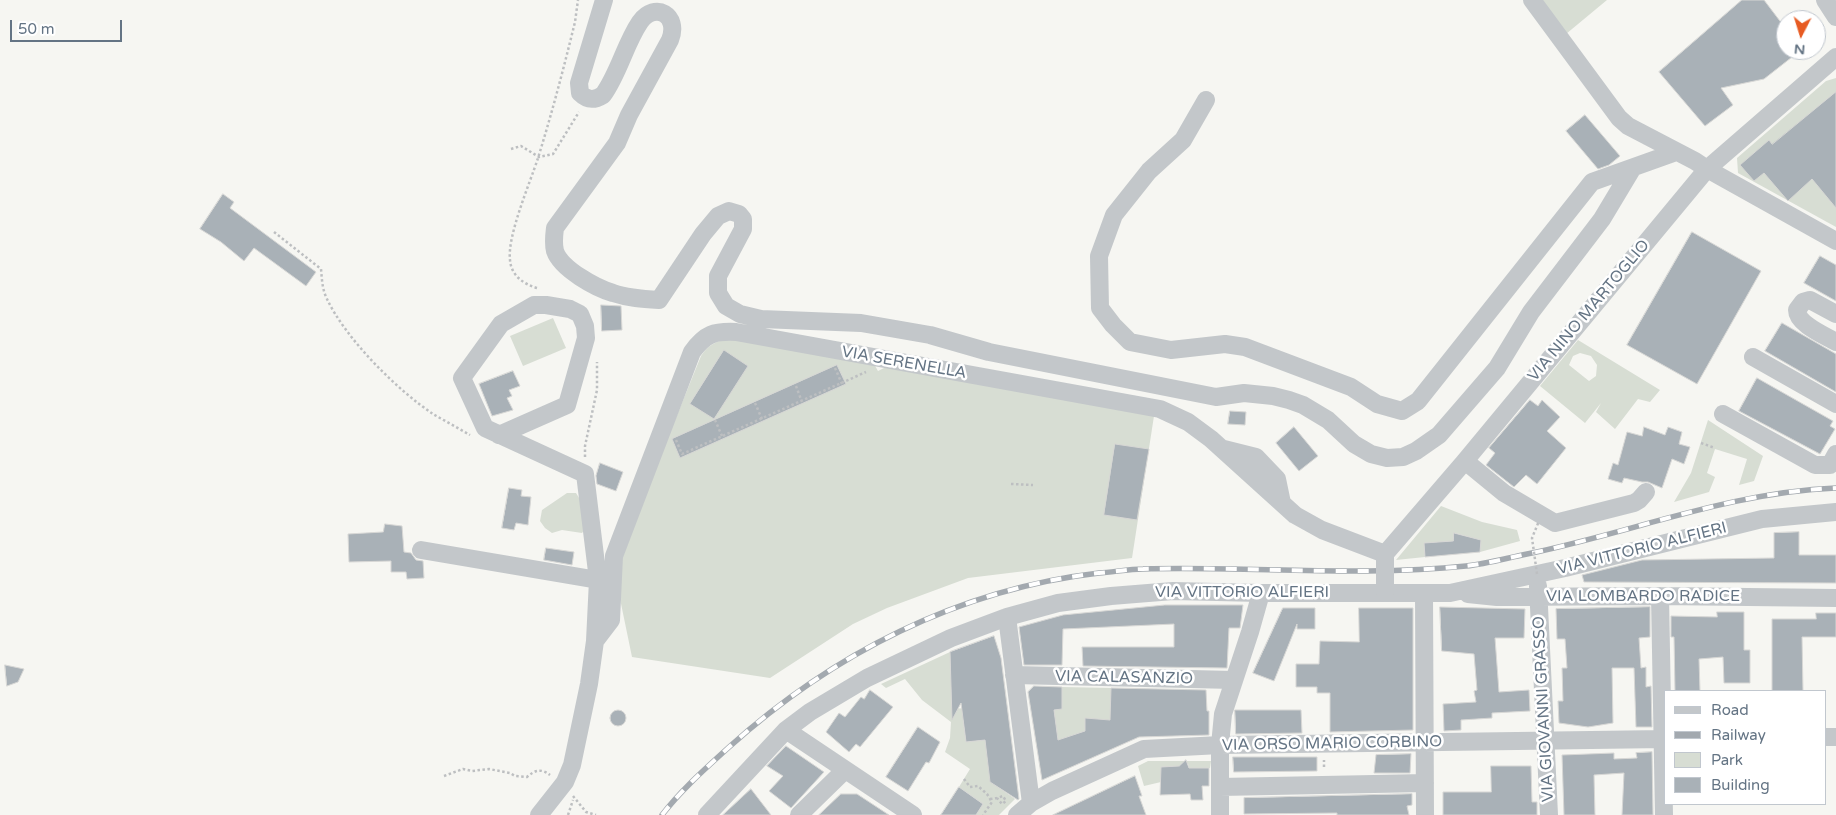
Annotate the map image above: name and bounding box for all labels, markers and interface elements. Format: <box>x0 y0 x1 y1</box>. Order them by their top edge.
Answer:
scale bar <box>12 10 125 42</box>
north arrow <box>1776 10 1826 60</box>
text: 50 m <box>18 20 55 38</box>
text: N <box>1793 40 1806 58</box>
street label: VIA NINO MARTOGLIO <box>1524 236 1654 386</box>
street label: VIA SERENELLA <box>840 343 968 383</box>
street label: VIA VITTORIO ALFIERI <box>1555 519 1729 579</box>
street label: VIA VITTORIO ALFIERI <box>1155 583 1329 603</box>
street label: VIA LOMBARDO RADICE <box>1546 587 1740 607</box>
street label: VIA GIOVANNI GRASSO <box>1530 616 1558 802</box>
street label: VIA CALASANZIO <box>1055 667 1193 689</box>
legend <box>1664 690 1826 805</box>
text: Road <box>1711 701 1749 719</box>
text: Railway <box>1711 726 1766 744</box>
street label: VIA ORSO MARIO CORBINO <box>1222 732 1442 756</box>
text: Park <box>1711 751 1743 769</box>
text: Building <box>1711 776 1770 794</box>

